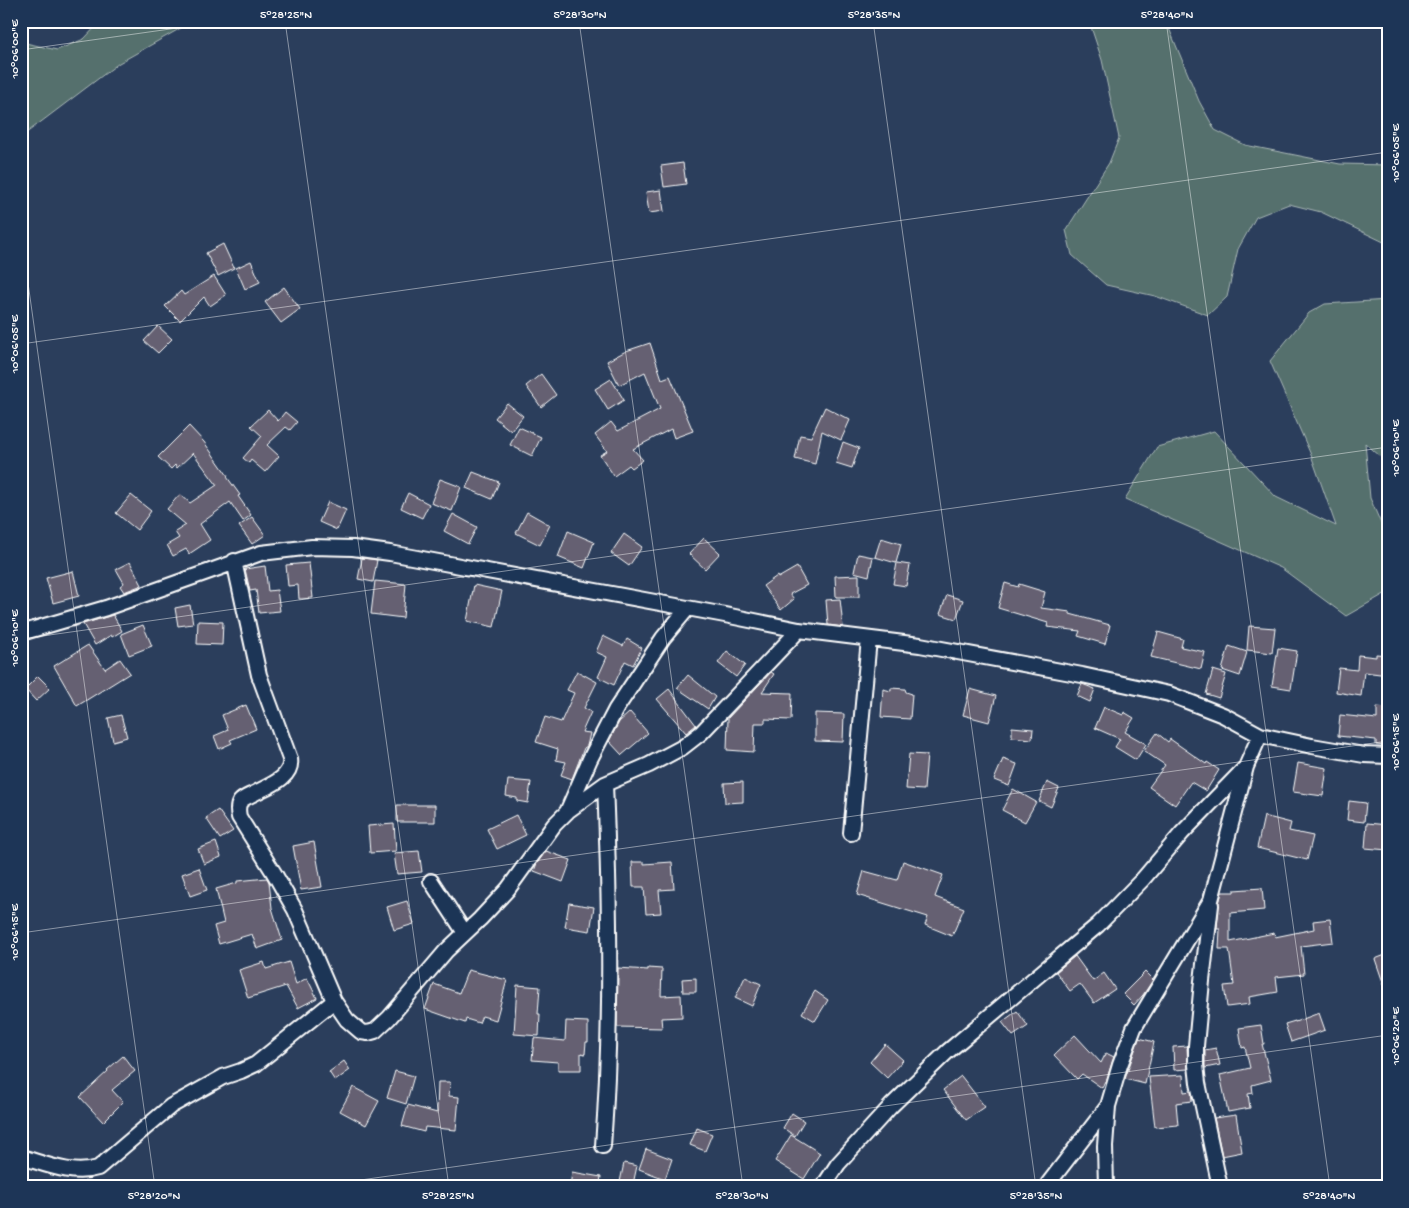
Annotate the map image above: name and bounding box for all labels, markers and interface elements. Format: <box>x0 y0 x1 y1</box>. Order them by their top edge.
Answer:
text: 5°28'25"N <box>260 9 312 23</box>
text: 5°28'30"N <box>553 9 607 23</box>
text: 5°28'35"N <box>848 9 900 23</box>
text: 5°28'40"N <box>1141 9 1193 23</box>
text: 10°06'00"E <box>9 19 23 80</box>
text: 10°06'05"E <box>1390 123 1404 183</box>
text: 10°06'05"E <box>9 314 23 374</box>
text: 10°06'10"E <box>1390 419 1404 478</box>
text: 10°06'10"E <box>9 609 23 668</box>
text: 10°06'15"E <box>1390 713 1404 771</box>
text: 10°06'15"E <box>9 903 23 961</box>
text: 10°06'20"E <box>1390 1006 1404 1066</box>
text: 5°28'20"N <box>128 1190 181 1204</box>
text: 5°28'25"N <box>422 1190 474 1204</box>
text: 5°28'30"N <box>715 1190 769 1204</box>
text: 5°28'35"N <box>1010 1190 1062 1204</box>
text: 5°28'40"N <box>1303 1190 1355 1204</box>

